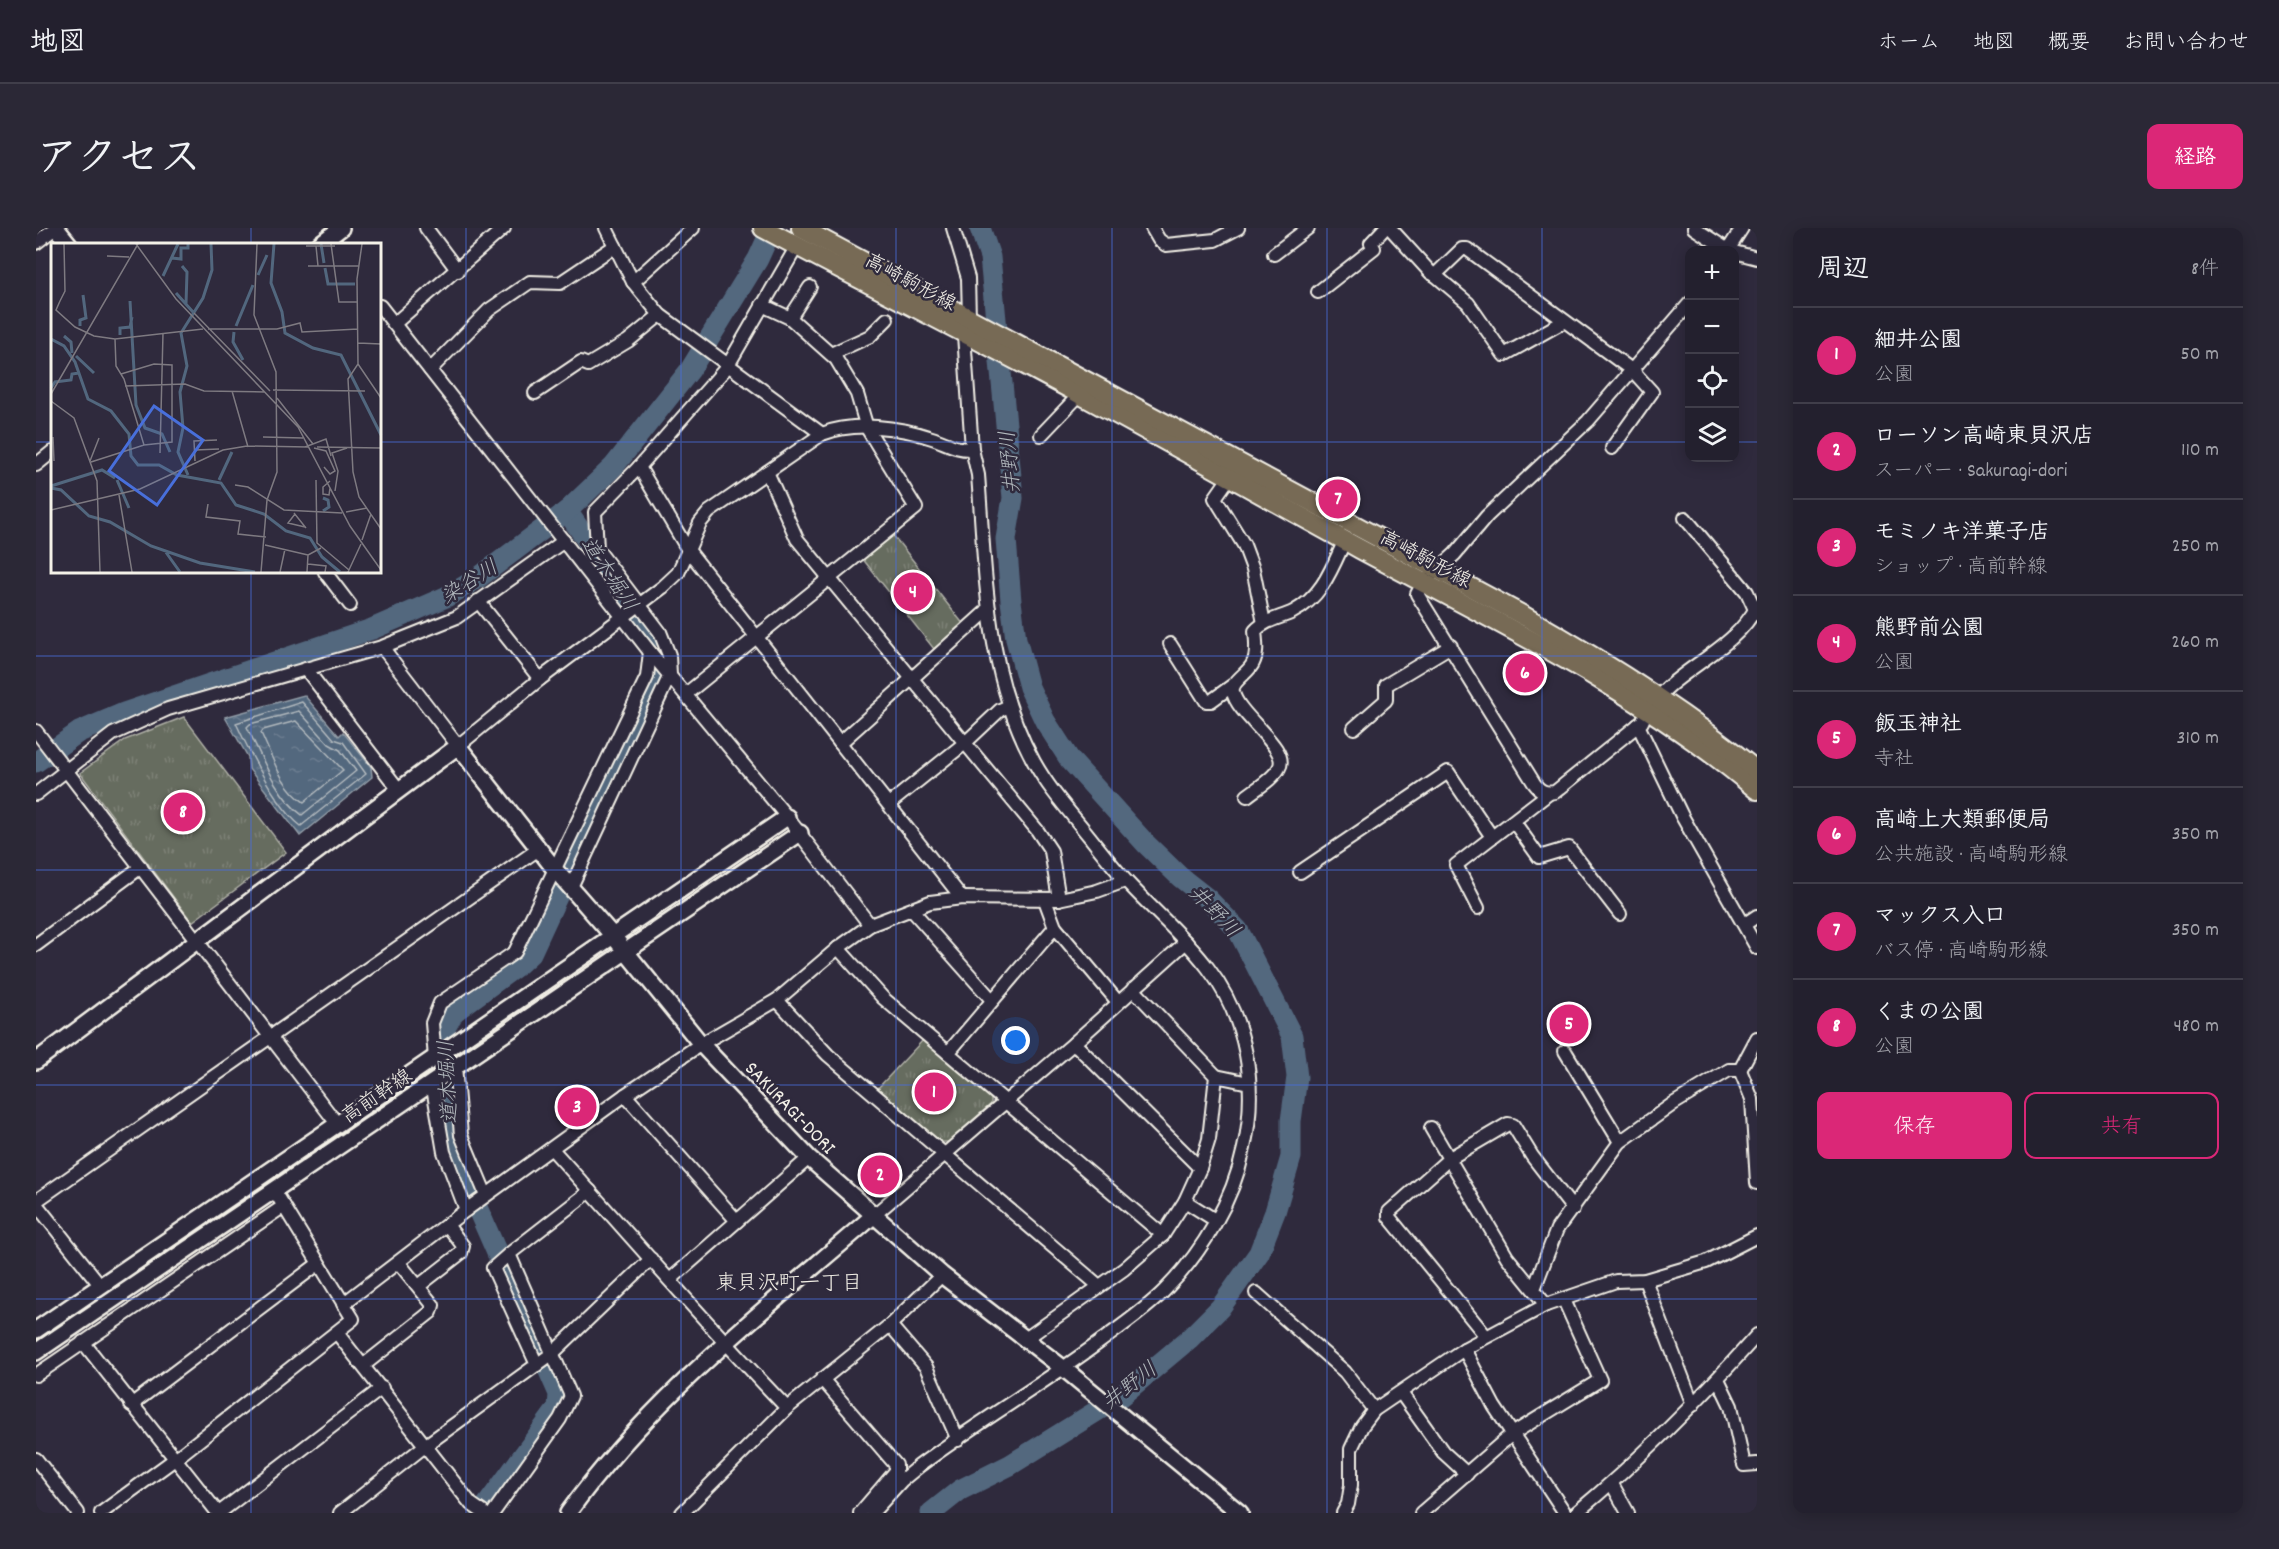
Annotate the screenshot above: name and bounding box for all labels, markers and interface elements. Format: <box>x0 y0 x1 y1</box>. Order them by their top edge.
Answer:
text: 地図 <box>30 25 86 65</box>
text: ホーム <box>1878 29 1940 59</box>
text: 地図 <box>1973 29 2015 59</box>
text: 概要 <box>2048 29 2090 59</box>
text: お問い合わせ <box>2123 29 2249 59</box>
button: 経路 <box>2147 124 2243 189</box>
text: アクセス <box>36 132 201 192</box>
inset map <box>51 243 381 573</box>
map controls <box>1685 246 1739 462</box>
button: + <box>1685 246 1739 300</box>
street label: 高崎駒形線 <box>859 248 960 319</box>
text: 周辺 <box>1817 252 1869 289</box>
text: 8件 <box>2191 256 2219 284</box>
button: − <box>1685 300 1739 354</box>
text: 細井公園 <box>1874 326 1962 357</box>
text: 1 <box>1834 341 1839 369</box>
text: 50 m <box>2181 341 2219 369</box>
button: locate <box>1685 354 1739 408</box>
text: 公園 <box>1874 362 1914 390</box>
button: layers <box>1685 408 1739 462</box>
text: ローソン高崎東貝沢店 <box>1874 422 2094 453</box>
water label: 井野川 <box>994 429 1030 494</box>
text: 2 <box>1832 437 1841 465</box>
text: 110 m <box>2181 437 2219 465</box>
text: スーパー · Sakuragi-dori <box>1874 458 2067 486</box>
pin: 7 <box>1318 476 1358 522</box>
text: モミノキ洋菓子店 <box>1874 518 2050 549</box>
street label: 高崎駒形線 <box>1374 525 1475 596</box>
water label: 道木堀川 <box>572 532 643 619</box>
text: 3 <box>1832 533 1841 561</box>
text: 250 m <box>2172 533 2219 561</box>
water label: 染谷川 <box>436 554 505 613</box>
text: ショップ · 高前幹線 <box>1874 554 2047 582</box>
pin: 4 <box>894 570 932 614</box>
text: 熊野前公園 <box>1874 614 1984 645</box>
text: 4 <box>1832 629 1841 657</box>
text: 260 m <box>2171 629 2219 657</box>
pin: 6 <box>1506 650 1544 696</box>
text: 公園 <box>1874 650 1914 678</box>
text: 飯玉神社 <box>1874 710 1962 741</box>
text: 5 <box>1832 725 1841 753</box>
text: 310 m <box>2177 725 2219 753</box>
text: 寺社 <box>1874 746 1914 774</box>
pin: 8 <box>164 790 202 834</box>
text: 高崎上大類郵便局 <box>1874 806 2050 837</box>
text: 6 <box>1832 821 1841 849</box>
text: 350 m <box>2172 821 2219 849</box>
text: 公共施設 · 高崎駒形線 <box>1874 842 2068 870</box>
water label: 井野川 <box>1180 880 1246 946</box>
text: マックス入口 <box>1874 902 2006 933</box>
text: 7 <box>1833 917 1840 945</box>
text: 350 m <box>2172 917 2219 945</box>
text: バス停 · 高崎駒形線 <box>1874 938 2048 966</box>
text: くまの公園 <box>1874 998 1984 1029</box>
pin: 5 <box>1550 1002 1588 1046</box>
text: 8 <box>1832 1013 1841 1041</box>
text: 480 m <box>2173 1013 2219 1041</box>
your location <box>1001 1026 1030 1055</box>
text: 公園 <box>1874 1034 1914 1062</box>
water label: 道木堀川 <box>433 1039 467 1125</box>
street label: SAKURAGI-DORI <box>737 1056 841 1162</box>
street label: 高前幹線 <box>337 1064 419 1131</box>
pin: 1 <box>914 1070 954 1114</box>
pin: 3 <box>558 1084 596 1130</box>
button: 保存 <box>1817 1092 2012 1159</box>
button: 共有 <box>2024 1092 2219 1159</box>
pin: 2 <box>860 1152 900 1198</box>
district label: 東貝沢町一丁目 <box>716 1270 863 1300</box>
water label: 井野川 <box>1097 1356 1165 1419</box>

